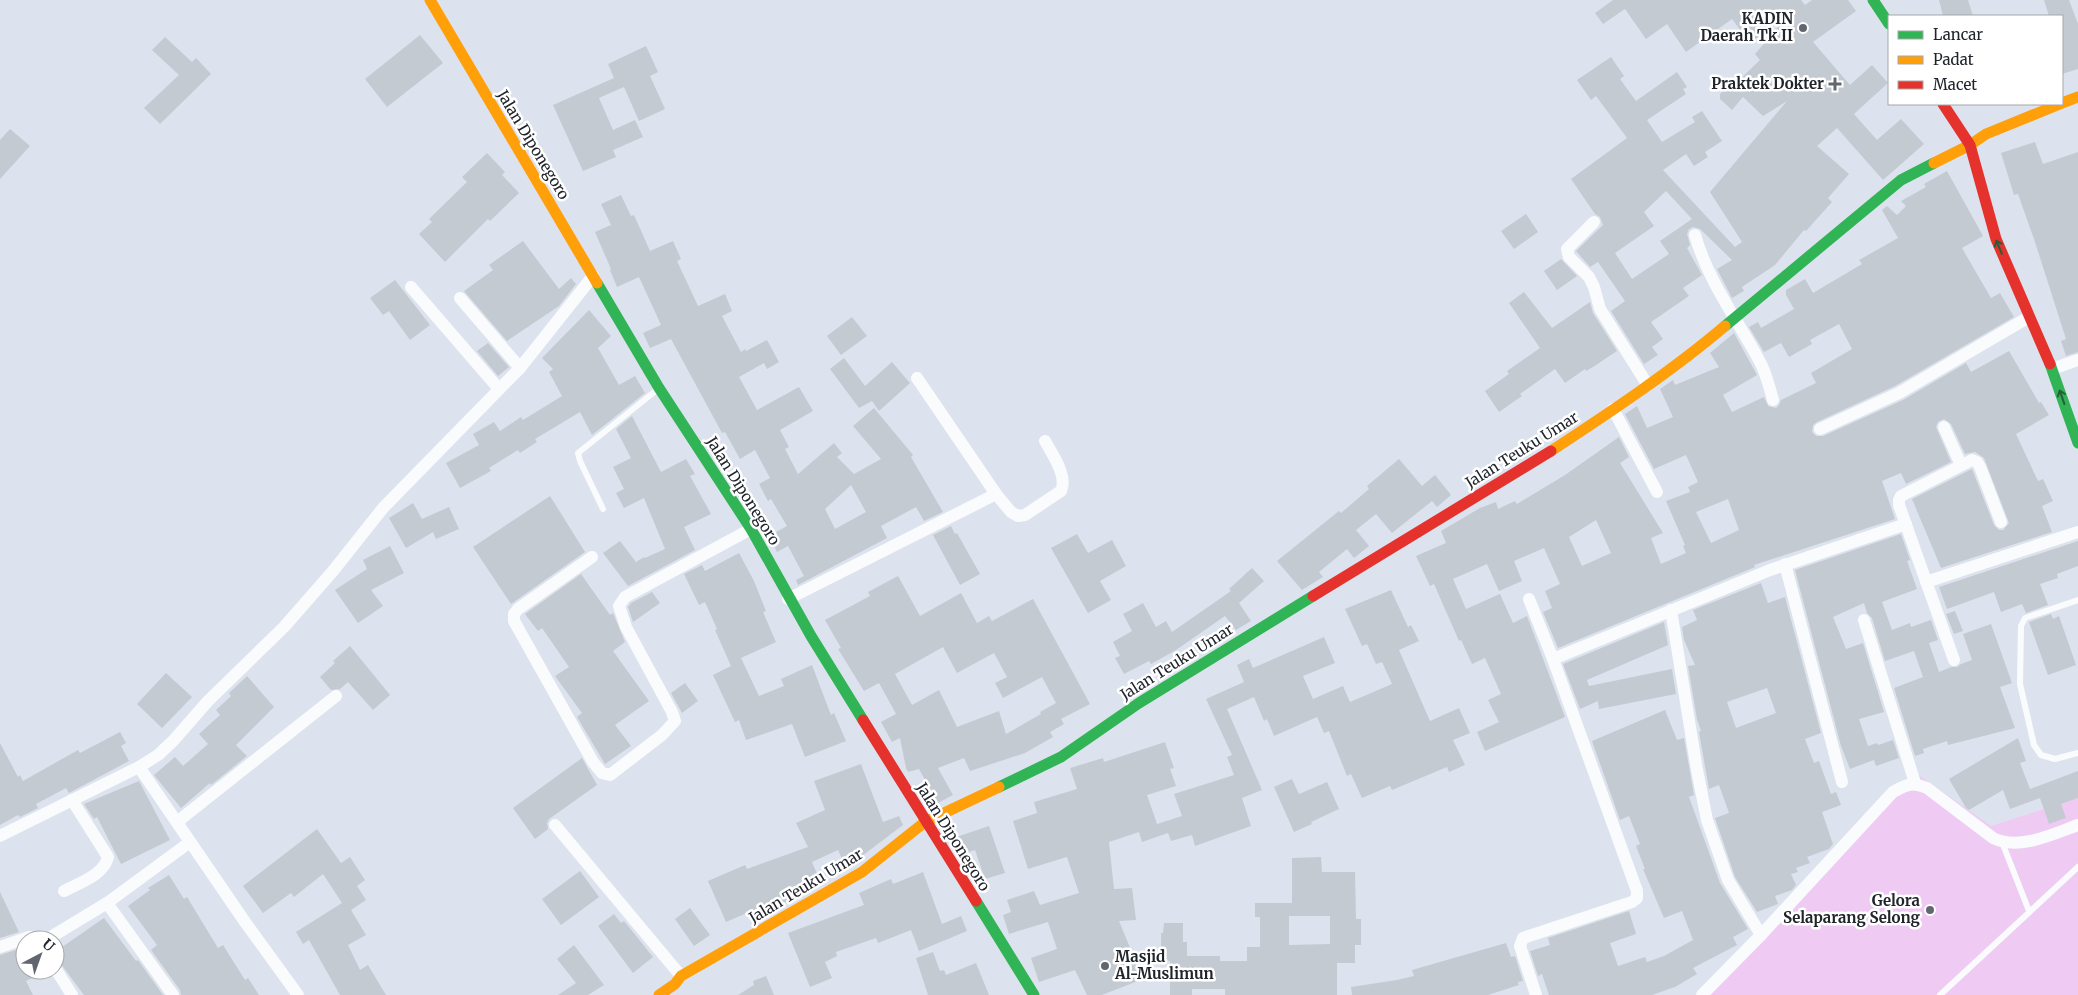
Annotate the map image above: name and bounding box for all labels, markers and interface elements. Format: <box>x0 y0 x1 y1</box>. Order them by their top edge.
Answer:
place label: KADIN Daerah Tk II <box>1700 9 1793 45</box>
legend <box>1888 15 2063 105</box>
marker: KADIN Daerah Tk II <box>1797 22 1809 34</box>
text: Lancar <box>1933 25 1983 44</box>
text: Padat <box>1933 50 1974 69</box>
place label: Praktek Dokter <box>1711 74 1824 93</box>
text: Macet <box>1933 75 1977 94</box>
marker: Praktek Dokter <box>1828 77 1842 91</box>
street label: Jalan Diponegoro <box>493 86 574 203</box>
one-way arrow <box>1994 240 2003 255</box>
one-way arrow <box>2057 390 2066 406</box>
street label: Jalan Teuku Umar <box>1461 407 1582 492</box>
street label: Jalan Diponegoro <box>702 432 785 549</box>
street label: Jalan Teuku Umar <box>1116 619 1237 704</box>
street label: Jalan Diponegoro <box>912 778 995 895</box>
street label: Jalan Teuku Umar <box>744 844 866 928</box>
place label: Gelora Selaparang Selong <box>1783 891 1921 927</box>
marker: Gelora Selaparang Selong <box>1924 904 1936 916</box>
north arrow <box>15 930 65 980</box>
text: U <box>39 935 59 956</box>
place label: Masjid Al-Muslimun <box>1114 947 1214 983</box>
marker: Masjid Al-Muslimun <box>1099 960 1111 972</box>

